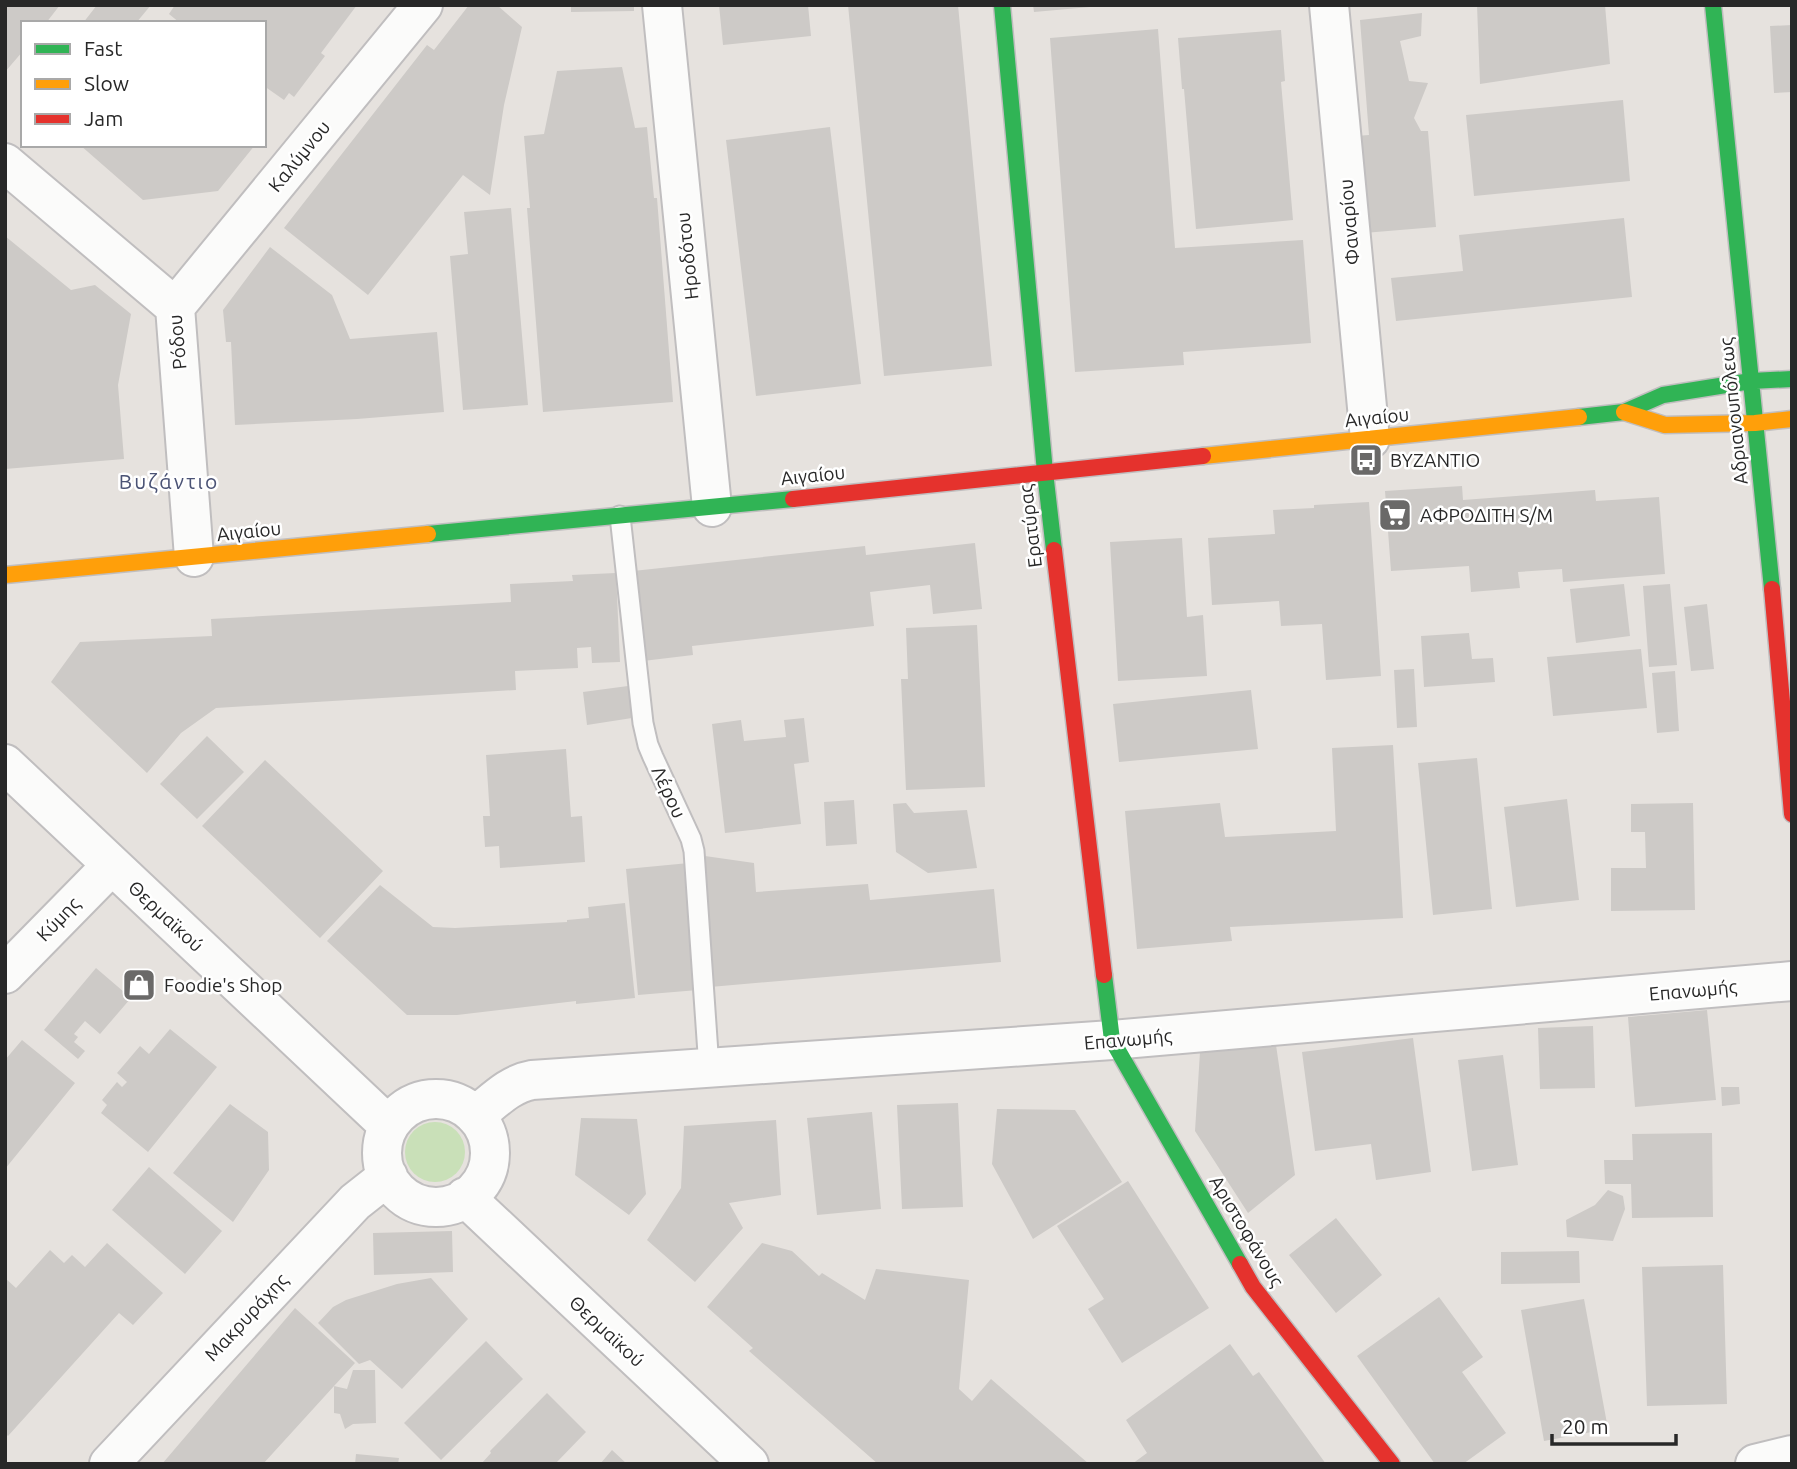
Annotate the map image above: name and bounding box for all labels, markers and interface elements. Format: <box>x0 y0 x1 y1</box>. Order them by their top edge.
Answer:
legend <box>21 21 266 147</box>
text: Fast <box>84 36 122 60</box>
text: Slow <box>84 71 129 95</box>
text: Jam <box>84 106 123 130</box>
street label: Καλύμνου <box>264 116 334 196</box>
street label: Φαναρίου <box>1334 178 1364 266</box>
street label: Ηροδότου <box>671 211 703 301</box>
street label: Ρόδου <box>164 313 190 371</box>
street label: Αδριανουπόλεως <box>1714 336 1752 486</box>
street label: Αιγαίου <box>1344 403 1410 431</box>
bus stop icon: ΒΥΖΑΝΤΙΟ <box>1347 441 1385 479</box>
place label: ΒΥΖΑΝΤΙΟ <box>1390 449 1480 471</box>
street label: Αιγαίου <box>780 461 846 489</box>
district label: Βυζάντιο <box>119 469 219 493</box>
street label: Ερατύρας <box>1014 483 1046 569</box>
supermarket icon: ΑΦΡΟΔΙΤΗ S/M <box>1376 496 1414 534</box>
place label: ΑΦΡΟΔΙΤΗ S/M <box>1420 504 1553 526</box>
street label: Αιγαίου <box>216 517 282 545</box>
street label: Λέρου <box>647 763 691 821</box>
street label: Θερμαϊκού <box>124 876 208 956</box>
street label: Κύμης <box>32 892 84 946</box>
shop icon: Foodie's Shop <box>120 966 158 1004</box>
place label: Foodie's Shop <box>164 974 282 996</box>
street label: Επανωμής <box>1648 975 1738 1005</box>
street label: Επανωμής <box>1083 1024 1173 1054</box>
street label: Αριστοφάνους <box>1205 1172 1289 1291</box>
street label: Μακρυράχης <box>200 1268 292 1365</box>
street label: Θερμαϊκού <box>565 1291 649 1371</box>
scale bar <box>1552 1402 1676 1446</box>
text: 20 m <box>1562 1414 1609 1438</box>

